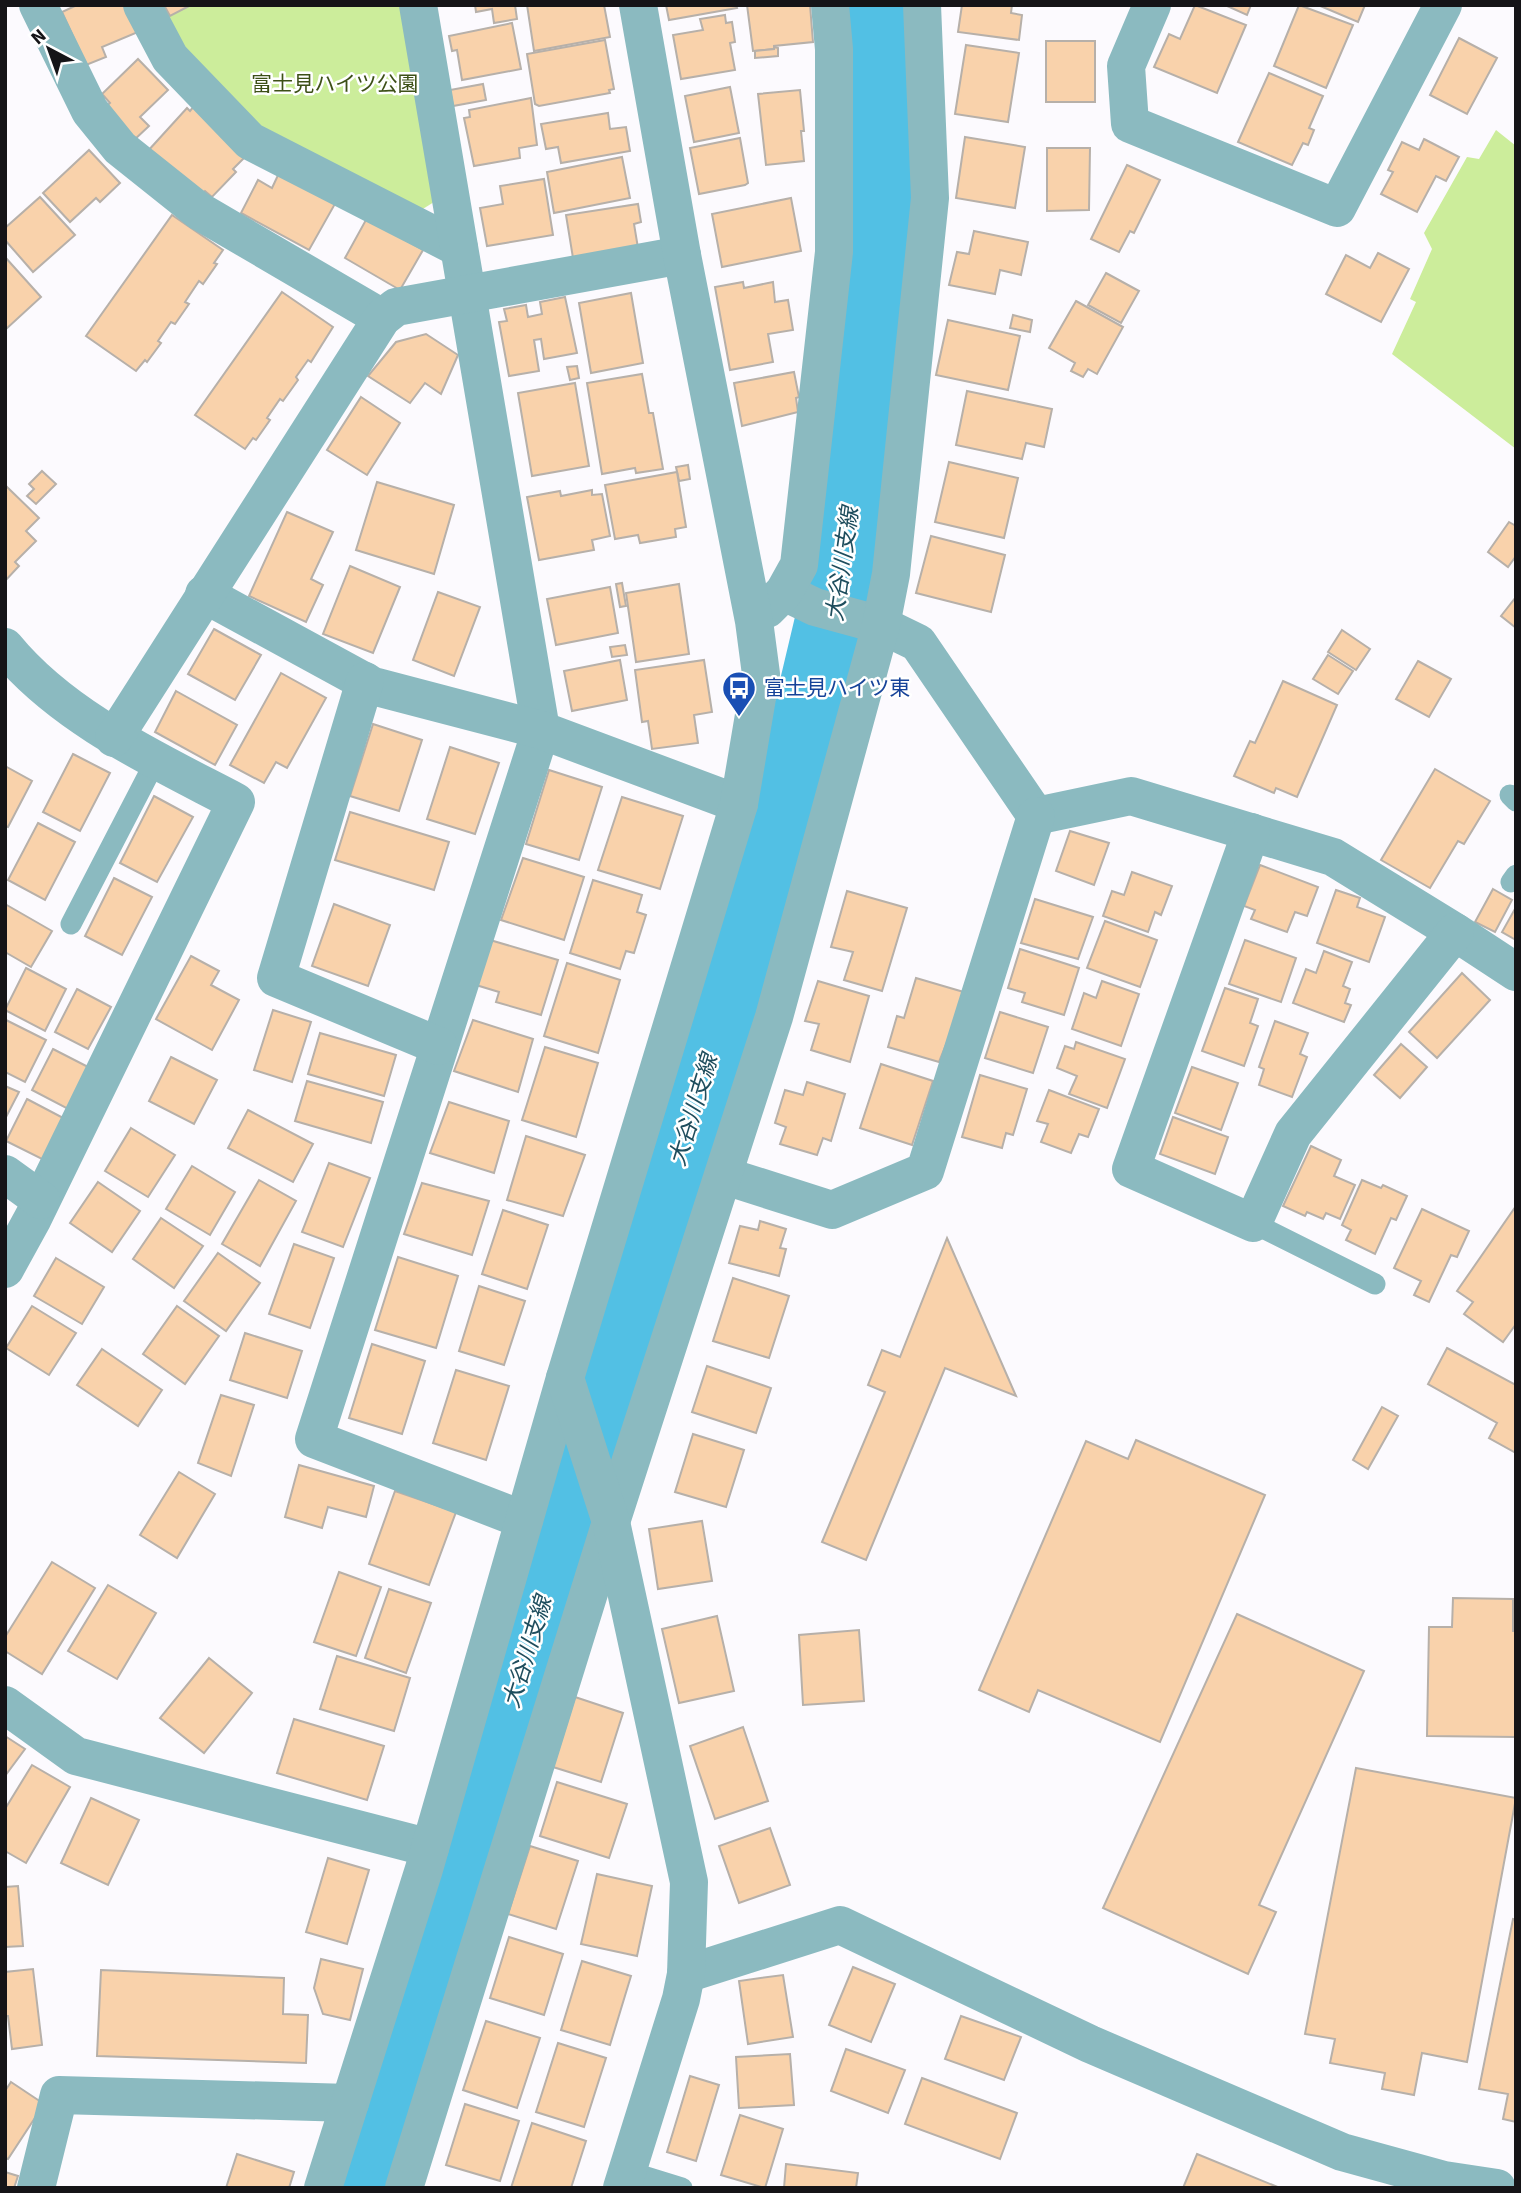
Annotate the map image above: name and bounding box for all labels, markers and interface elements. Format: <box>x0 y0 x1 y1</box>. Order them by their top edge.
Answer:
north arrow <box>14 14 84 84</box>
text: N <box>25 23 52 52</box>
park label: 富士見ハイツ公園 <box>251 69 419 99</box>
water label: 大谷川支線 <box>818 502 867 623</box>
bus stop icon: 富士見ハイツ東 <box>720 669 758 718</box>
place label: 富士見ハイツ東 <box>764 673 911 703</box>
water label: 大谷川支線 <box>661 1047 727 1170</box>
water label: 大谷川支線 <box>495 1589 561 1712</box>

